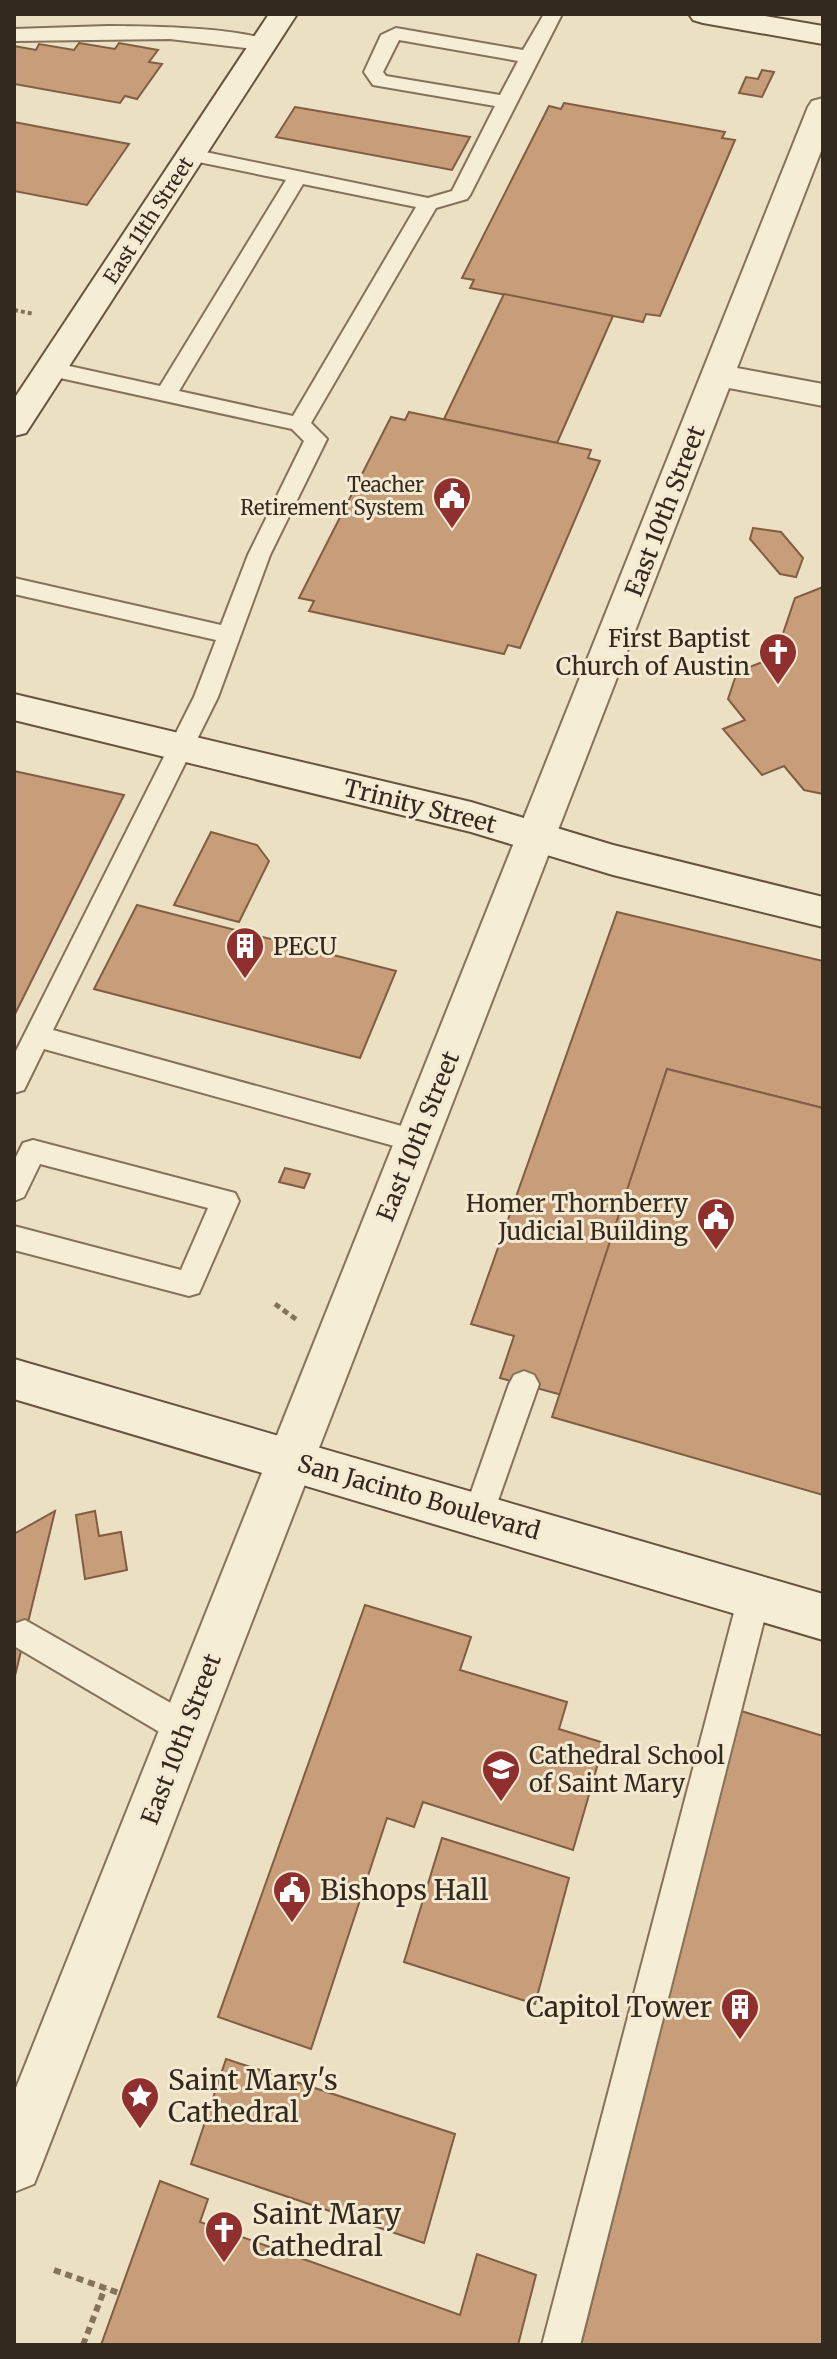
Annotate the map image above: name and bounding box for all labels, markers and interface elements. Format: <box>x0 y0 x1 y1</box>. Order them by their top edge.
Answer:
street label: East 11th Street <box>98 152 198 288</box>
street label: East 10th Street <box>618 421 712 601</box>
place label: Teacher Retirement System <box>240 472 424 520</box>
public building icon: Teacher Retirement System <box>431 475 473 530</box>
place label: First Baptist Church of Austin <box>556 623 751 682</box>
church icon: First Baptist Church of Austin <box>757 631 799 686</box>
street label: Trinity Street <box>340 772 500 840</box>
building icon: PECU <box>224 925 266 980</box>
place label: PECU <box>273 931 337 962</box>
street label: East 10th Street <box>370 1046 466 1226</box>
place label: Homer Thornberry Judicial Building <box>466 1188 688 1247</box>
public building icon: Homer Thornberry Judicial Building <box>695 1196 737 1251</box>
street label: San Jacinto Boulevard <box>294 1448 544 1546</box>
street label: East 10th Street <box>134 1649 228 1829</box>
place label: Cathedral School of Saint Mary <box>529 1740 725 1799</box>
school or university icon: Cathedral School of Saint Mary <box>480 1748 522 1803</box>
public building icon: Bishops Hall <box>271 1869 313 1924</box>
place label: Bishops Hall <box>320 1872 489 1908</box>
building icon: Capitol Tower <box>719 1986 761 2041</box>
place label: Capitol Tower <box>526 1989 712 2025</box>
place label: Saint Mary's Cathedral <box>168 2062 338 2130</box>
place icon: Saint Mary's Cathedral <box>119 2075 161 2130</box>
place label: Saint Mary Cathedral <box>252 2196 402 2264</box>
church icon: Saint Mary Cathedral <box>203 2209 245 2264</box>

